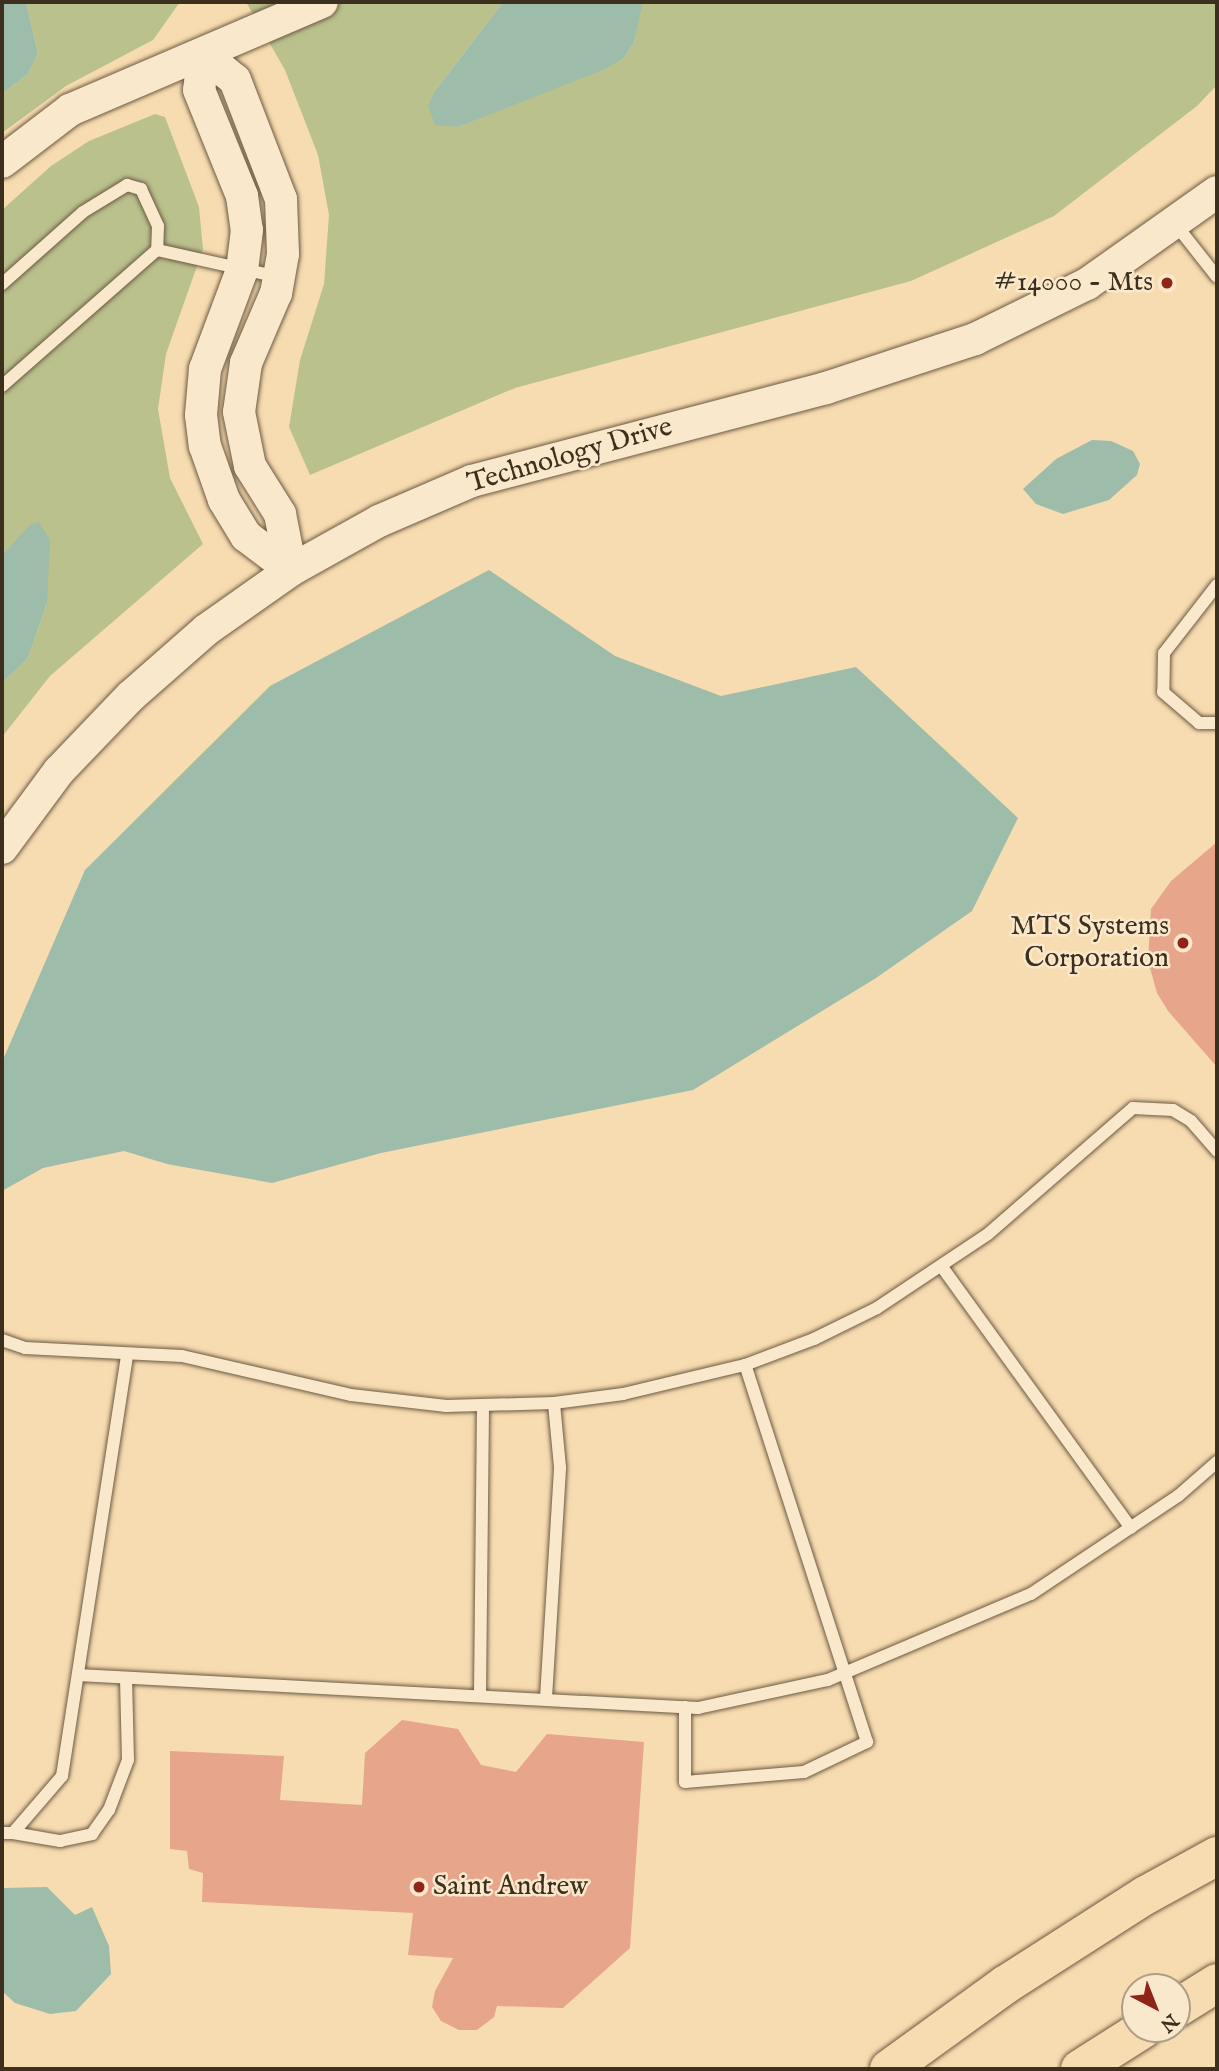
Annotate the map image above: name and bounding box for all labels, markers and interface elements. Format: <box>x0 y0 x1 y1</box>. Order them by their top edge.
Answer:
place label: #14000 - Mts <box>994 266 1153 300</box>
marker: #14000 - Mts <box>1159 275 1175 291</box>
street label: Technology Drive <box>464 411 676 501</box>
place label: MTS Systems Corporation <box>1010 910 1169 976</box>
marker: MTS Systems Corporation <box>1175 935 1191 951</box>
place label: Saint Andrew <box>433 1870 588 1904</box>
marker: Saint Andrew <box>411 1879 427 1895</box>
north arrow <box>1121 1973 1191 2043</box>
text: N <box>1155 2008 1183 2037</box>

